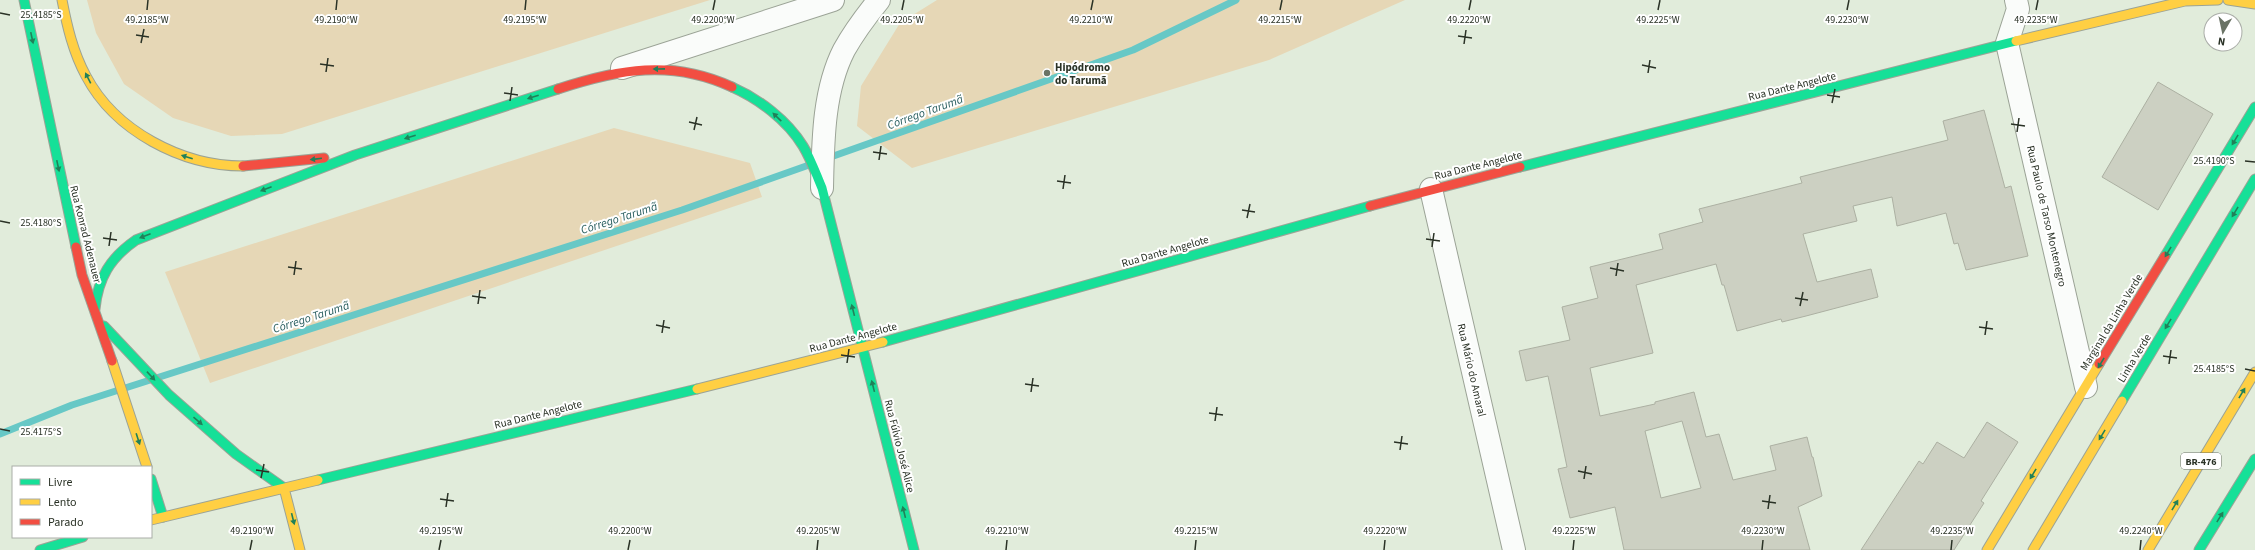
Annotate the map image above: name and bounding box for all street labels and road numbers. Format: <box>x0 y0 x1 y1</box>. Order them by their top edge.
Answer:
street label: Rua Dante Angelote <box>1747 68 1838 105</box>
street label: Rua Paulo de Tarso Montenegro <box>2023 144 2070 288</box>
street label: Rua Dante Angelote <box>1433 147 1524 184</box>
street label: Rua Konrad Adenauer <box>66 184 105 285</box>
street label: Rua Dante Angelote <box>1120 232 1211 271</box>
street label: Marginal da Linha Verde <box>2077 271 2145 373</box>
street label: Rua Dante Angelote <box>808 318 899 356</box>
street label: Rua Mário do Amaral <box>1454 322 1490 418</box>
street label: Linha Verde <box>2114 331 2154 385</box>
street label: Rua Dante Angelote <box>493 396 584 433</box>
street label: Rua Fúlvio José Alice <box>881 398 918 495</box>
road number: BR-476 <box>2181 453 2221 469</box>

